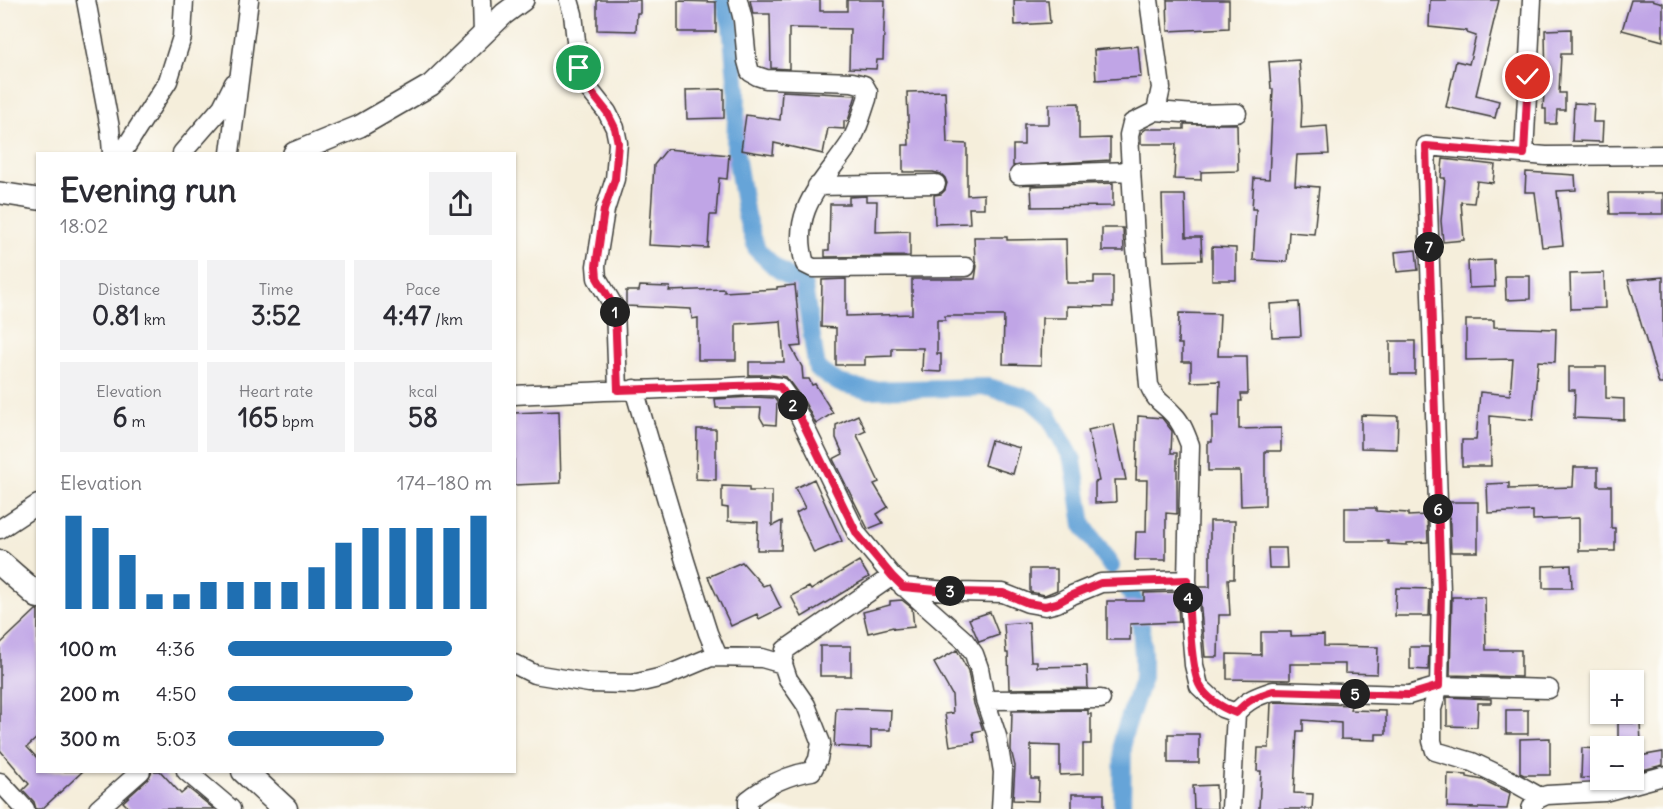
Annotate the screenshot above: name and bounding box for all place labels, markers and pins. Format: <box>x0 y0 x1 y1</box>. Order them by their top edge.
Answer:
pin <box>553 42 604 93</box>
pin <box>1502 51 1553 102</box>
pin: 7 <box>1414 232 1444 262</box>
pin: 1 <box>600 297 630 327</box>
pin: 2 <box>778 390 808 420</box>
pin: 6 <box>1423 494 1453 524</box>
pin: 3 <box>935 576 965 606</box>
pin: 4 <box>1173 583 1203 613</box>
pin: 5 <box>1340 679 1370 709</box>

